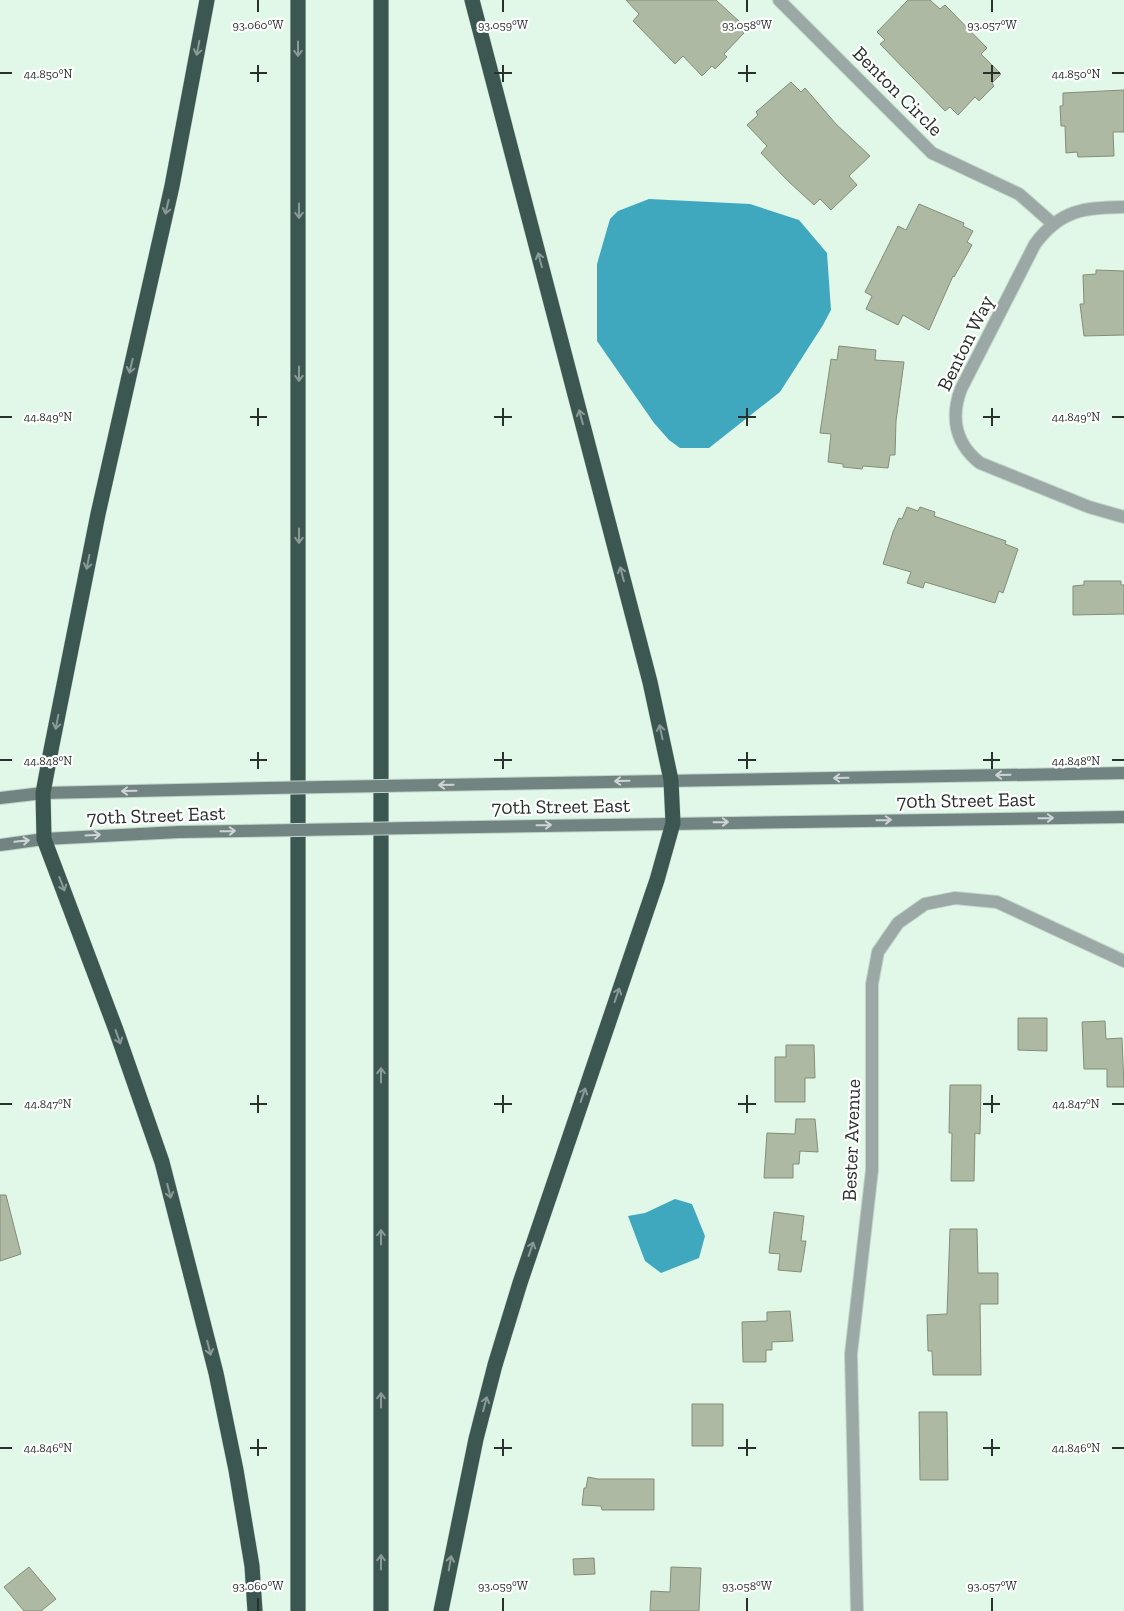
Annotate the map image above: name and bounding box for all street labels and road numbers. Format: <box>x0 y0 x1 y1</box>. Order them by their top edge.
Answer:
street label: Benton Circle <box>848 41 948 141</box>
street label: Benton Way <box>932 291 999 395</box>
street label: 70th Street East <box>896 787 1036 813</box>
street label: 70th Street East <box>491 793 631 819</box>
street label: 70th Street East <box>86 801 226 829</box>
street label: Bester Avenue <box>837 1078 865 1202</box>

